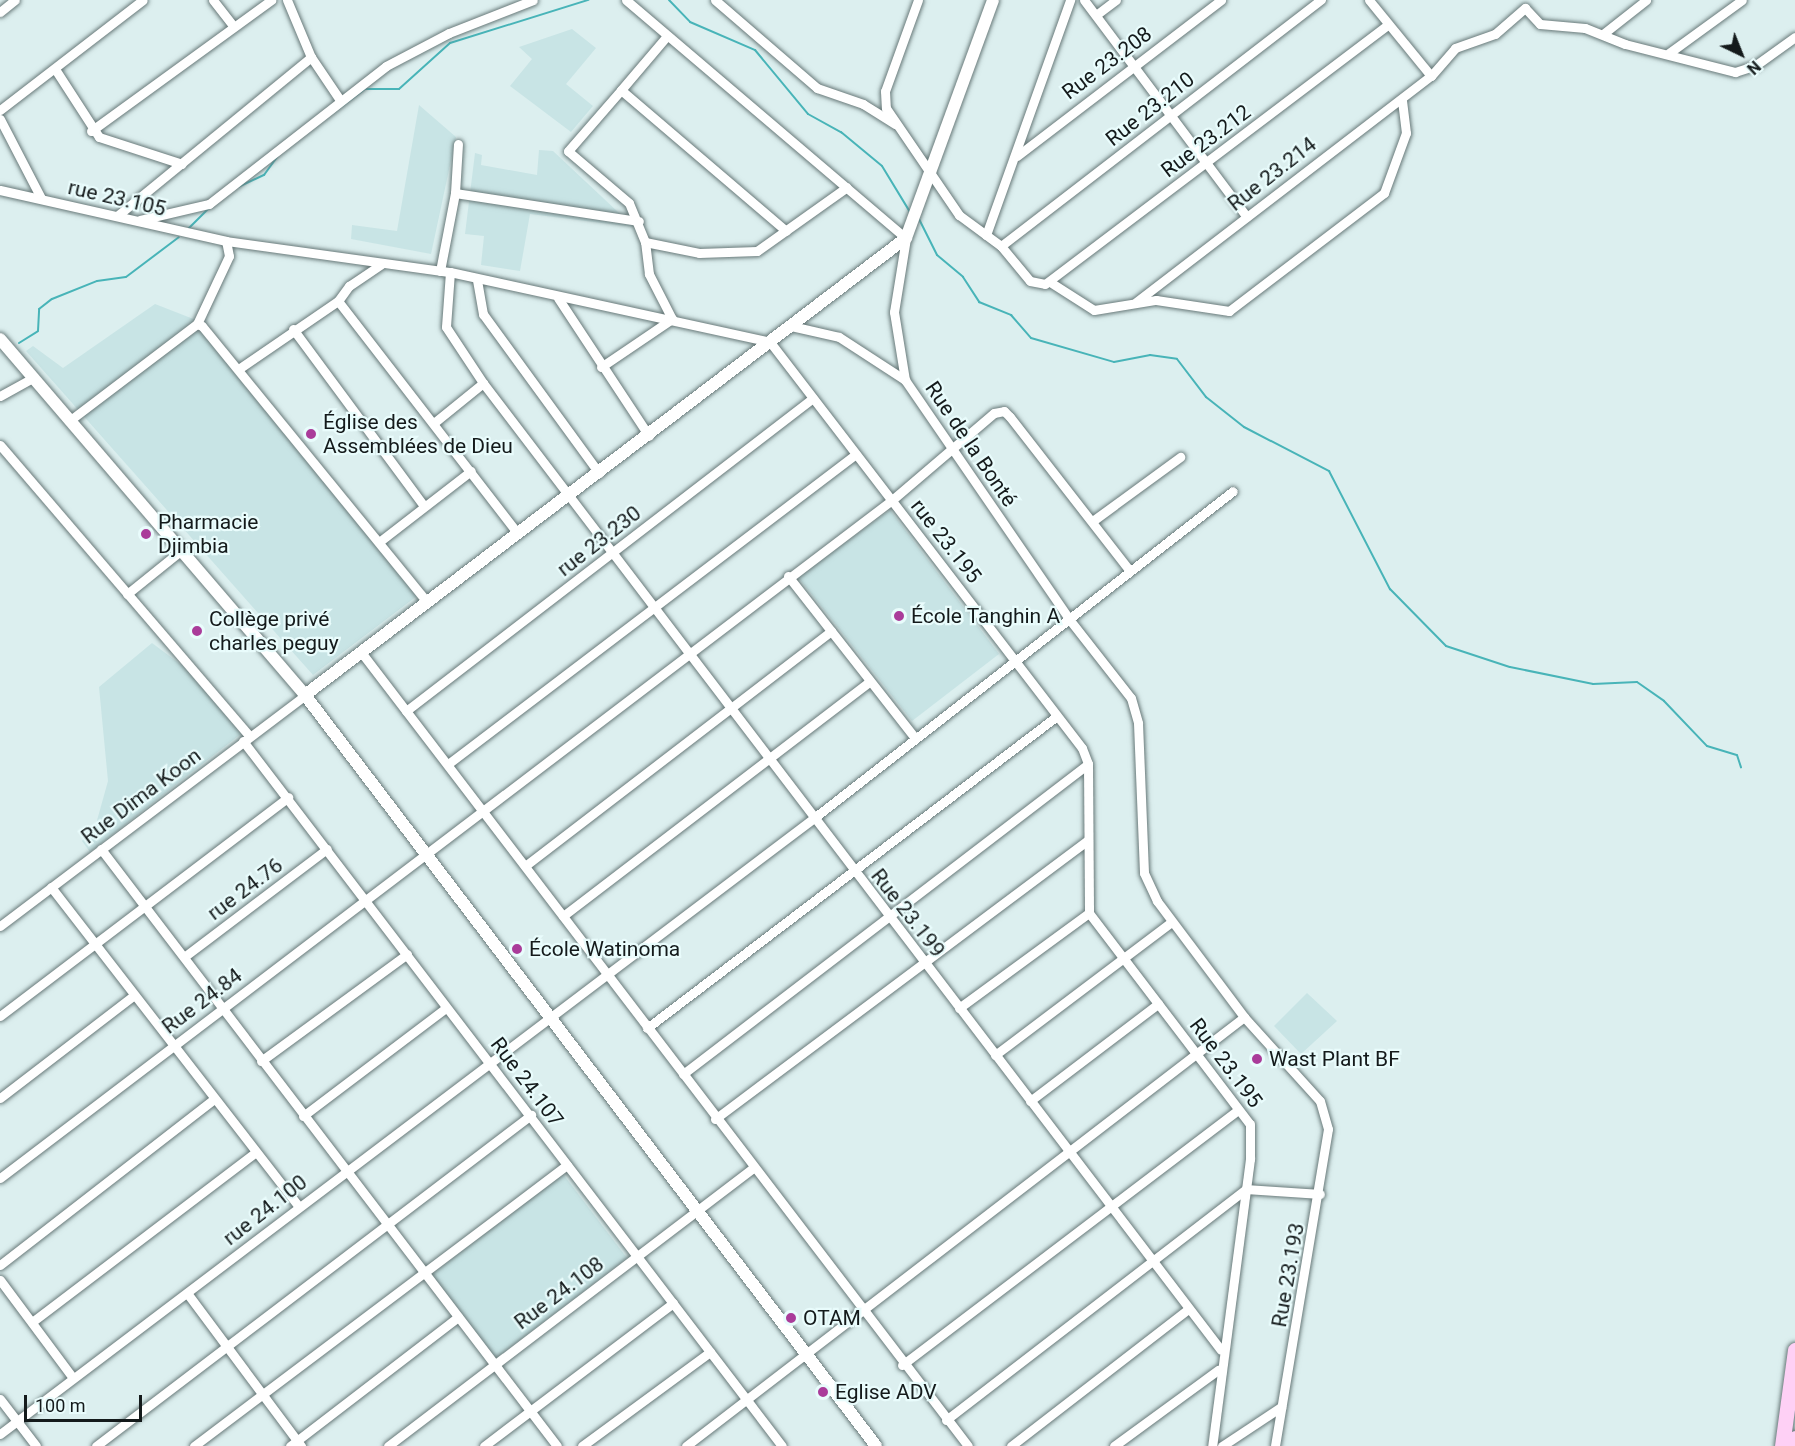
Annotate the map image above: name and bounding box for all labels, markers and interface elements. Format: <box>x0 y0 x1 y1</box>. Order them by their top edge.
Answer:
street label: Rue 23.208 <box>1057 21 1157 105</box>
north arrow <box>1711 24 1771 84</box>
text: N <box>1743 57 1764 78</box>
street label: Rue 23.210 <box>1101 67 1199 151</box>
street label: Rue 23.212 <box>1156 99 1256 183</box>
street label: Rue 23.214 <box>1223 132 1321 216</box>
street label: rue 23.105 <box>66 175 168 221</box>
street label: Rue de la Bonté <box>920 377 1022 511</box>
place label: Église des Assemblées de Dieu <box>323 409 513 459</box>
marker: Église des Assemblées de Dieu <box>304 427 318 441</box>
street label: rue 23.195 <box>905 494 987 588</box>
street label: rue 23.230 <box>552 500 646 582</box>
place label: Pharmacie Djimbia <box>158 509 258 559</box>
marker: Pharmacie Djimbia <box>139 527 153 541</box>
place label: École Tanghin A <box>911 603 1061 629</box>
place label: Collège privé charles peguy <box>209 606 339 656</box>
marker: École Tanghin A <box>892 609 906 623</box>
marker: Collège privé charles peguy <box>190 624 204 638</box>
street label: Rue Dima Koon <box>76 743 206 849</box>
street label: rue 24.76 <box>202 853 288 925</box>
street label: Rue 23.199 <box>866 864 950 962</box>
place label: École Watinoma <box>529 936 680 962</box>
marker: École Watinoma <box>510 942 524 956</box>
street label: Rue 24.84 <box>157 963 247 1039</box>
street label: Rue 23.195 <box>1184 1013 1268 1113</box>
street label: Rue 24.107 <box>485 1032 569 1132</box>
place label: Wast Plant BF <box>1269 1046 1400 1072</box>
marker: Wast Plant BF <box>1250 1052 1264 1066</box>
street label: rue 24.100 <box>218 1169 312 1251</box>
street label: Rue 23.193 <box>1266 1221 1310 1329</box>
street label: Rue 24.108 <box>509 1251 609 1335</box>
place label: OTAM <box>803 1305 861 1331</box>
marker: OTAM <box>784 1311 798 1325</box>
place label: Eglise ADV <box>835 1379 937 1405</box>
scale bar <box>27 1383 146 1421</box>
marker: Eglise ADV <box>816 1385 830 1399</box>
text: 100 m <box>35 1395 86 1416</box>

